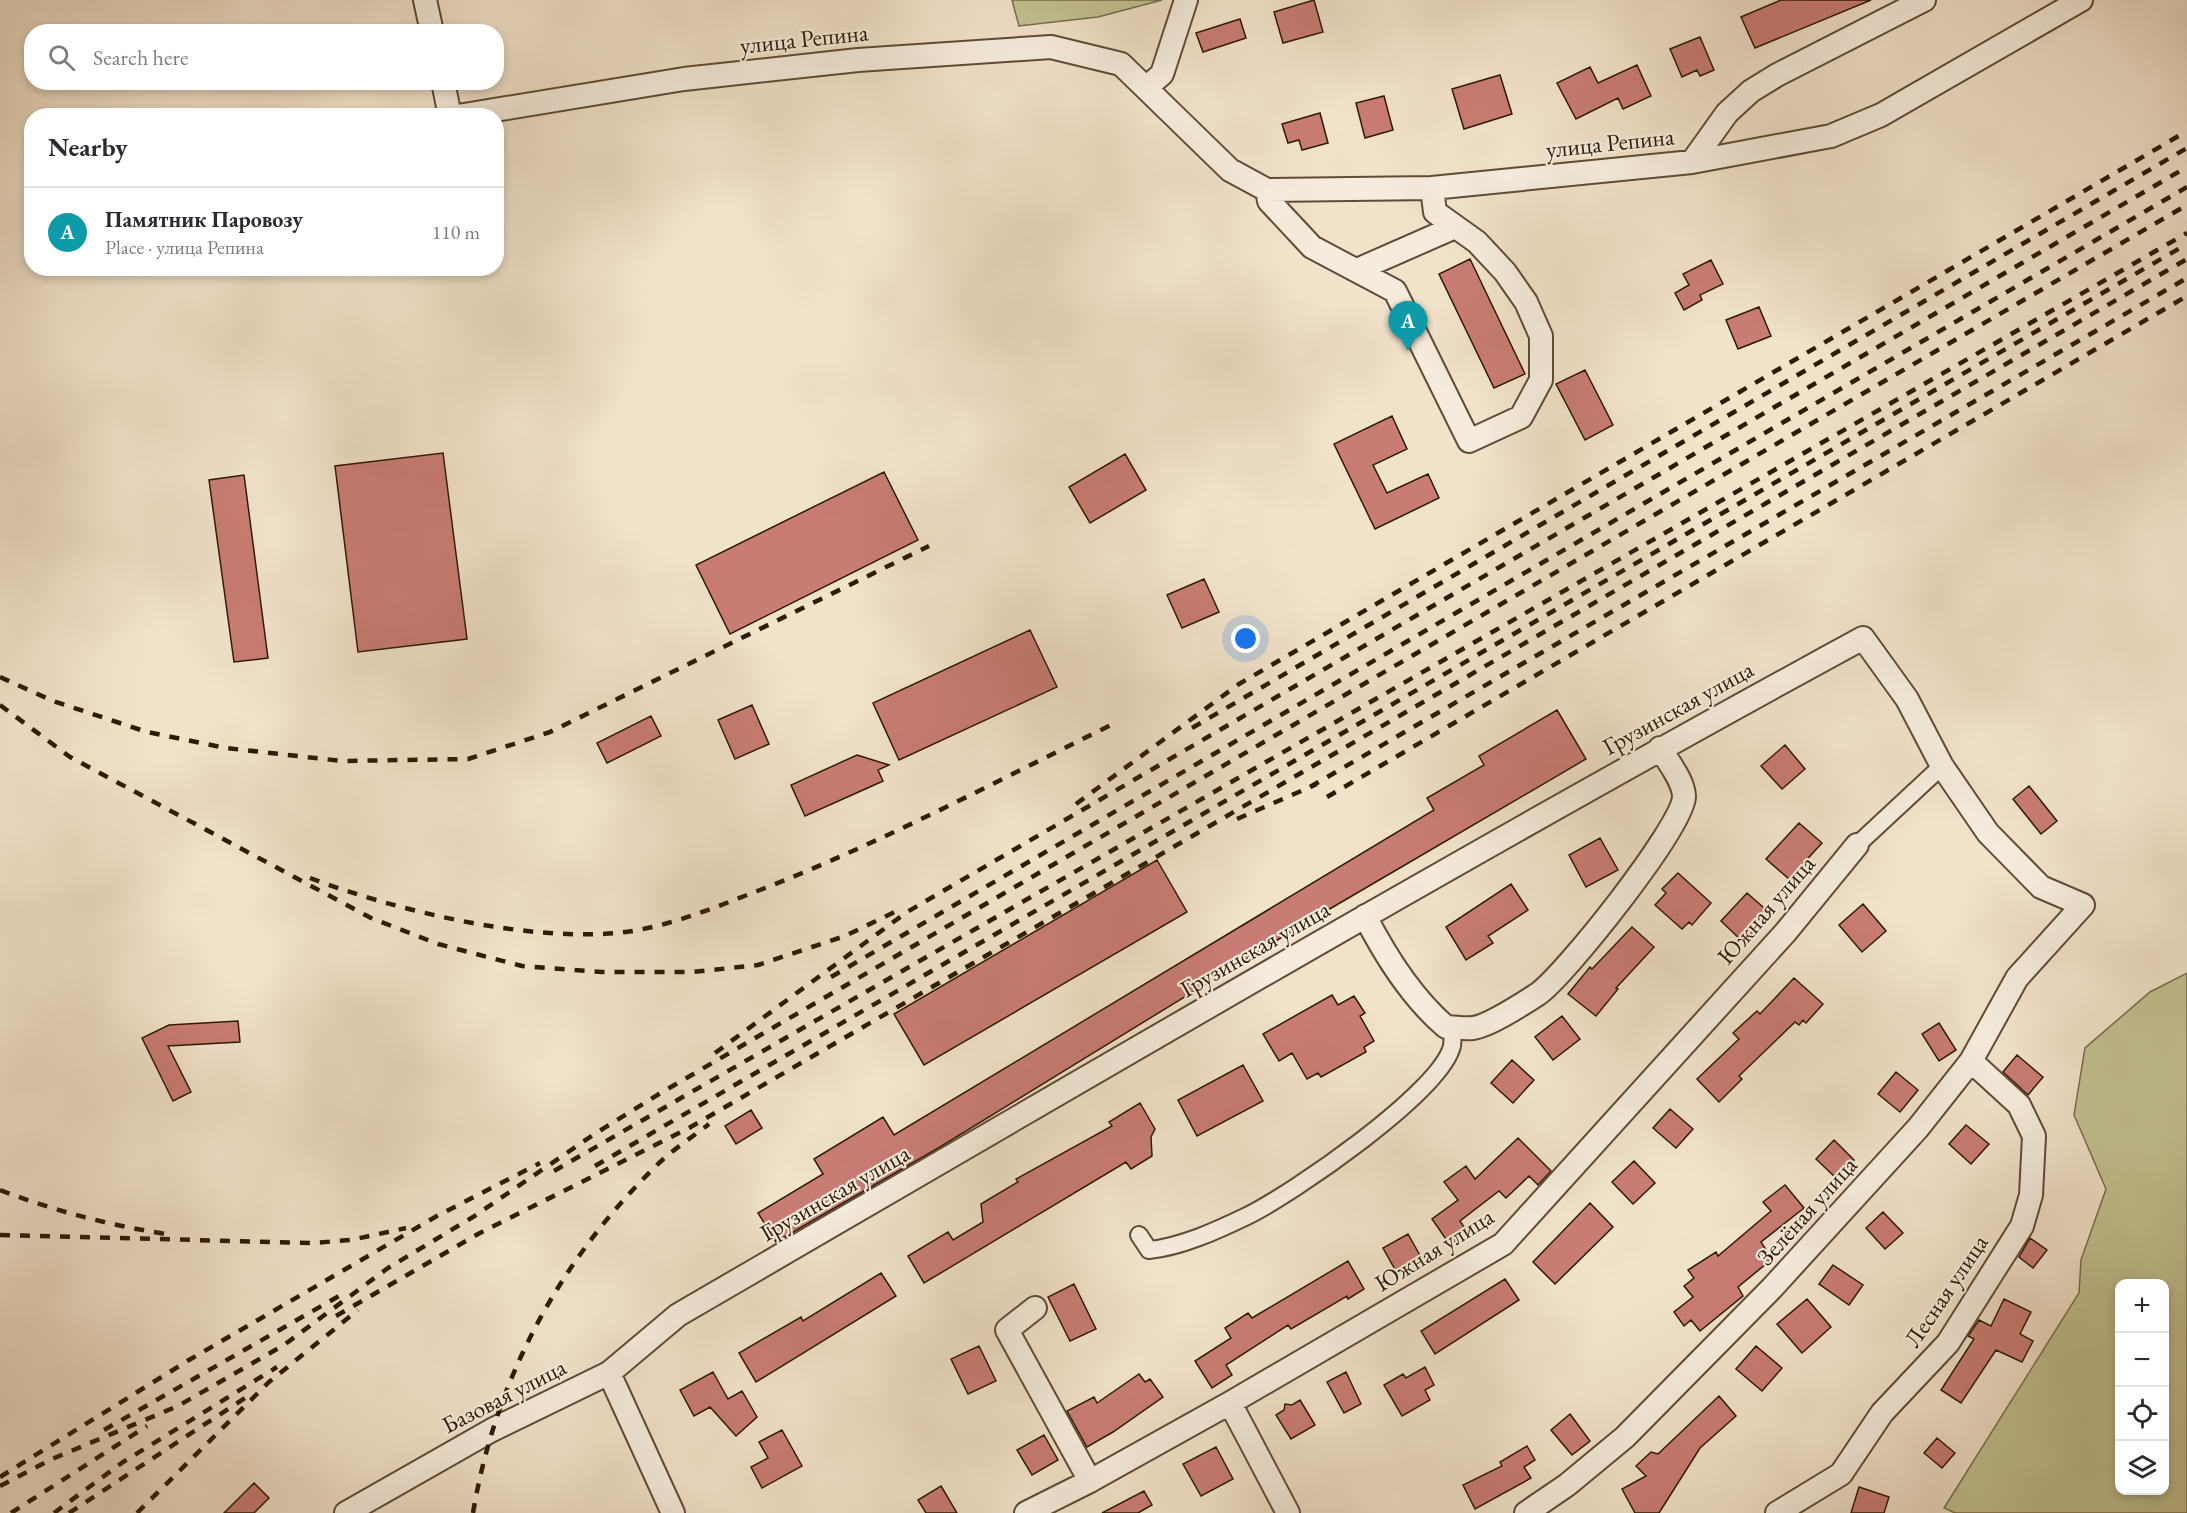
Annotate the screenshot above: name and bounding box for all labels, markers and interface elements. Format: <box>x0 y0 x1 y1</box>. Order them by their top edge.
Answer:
street label: улица Репина <box>738 16 870 61</box>
search box <box>24 24 504 90</box>
icon: search <box>45 41 78 74</box>
text: Search here <box>93 43 188 72</box>
street label: улица Репина <box>1544 120 1676 165</box>
text: Nearby <box>48 130 128 164</box>
text: Памятник Паровозу <box>105 205 303 234</box>
text: A <box>60 219 75 245</box>
text: 110 m <box>432 219 480 245</box>
text: Place · улица Репина <box>105 234 264 260</box>
pin: A <box>1388 302 1428 351</box>
your location <box>1231 624 1260 653</box>
street label: Грузинская улица <box>1597 653 1759 762</box>
street label: Южная улица <box>1710 848 1822 971</box>
street label: Грузинская улица <box>1174 893 1336 1004</box>
street label: Грузинская улица <box>754 1137 916 1248</box>
street label: Зелёная улица <box>1750 1149 1864 1272</box>
street label: Южная улица <box>1368 1200 1500 1299</box>
street label: Лесная улица <box>1897 1228 1995 1353</box>
map controls <box>2115 1279 2169 1495</box>
button: + <box>2115 1279 2169 1333</box>
button: − <box>2115 1333 2169 1387</box>
street label: Базовая улица <box>436 1351 572 1440</box>
button: locate <box>2115 1387 2169 1441</box>
button: layers <box>2115 1441 2169 1495</box>

